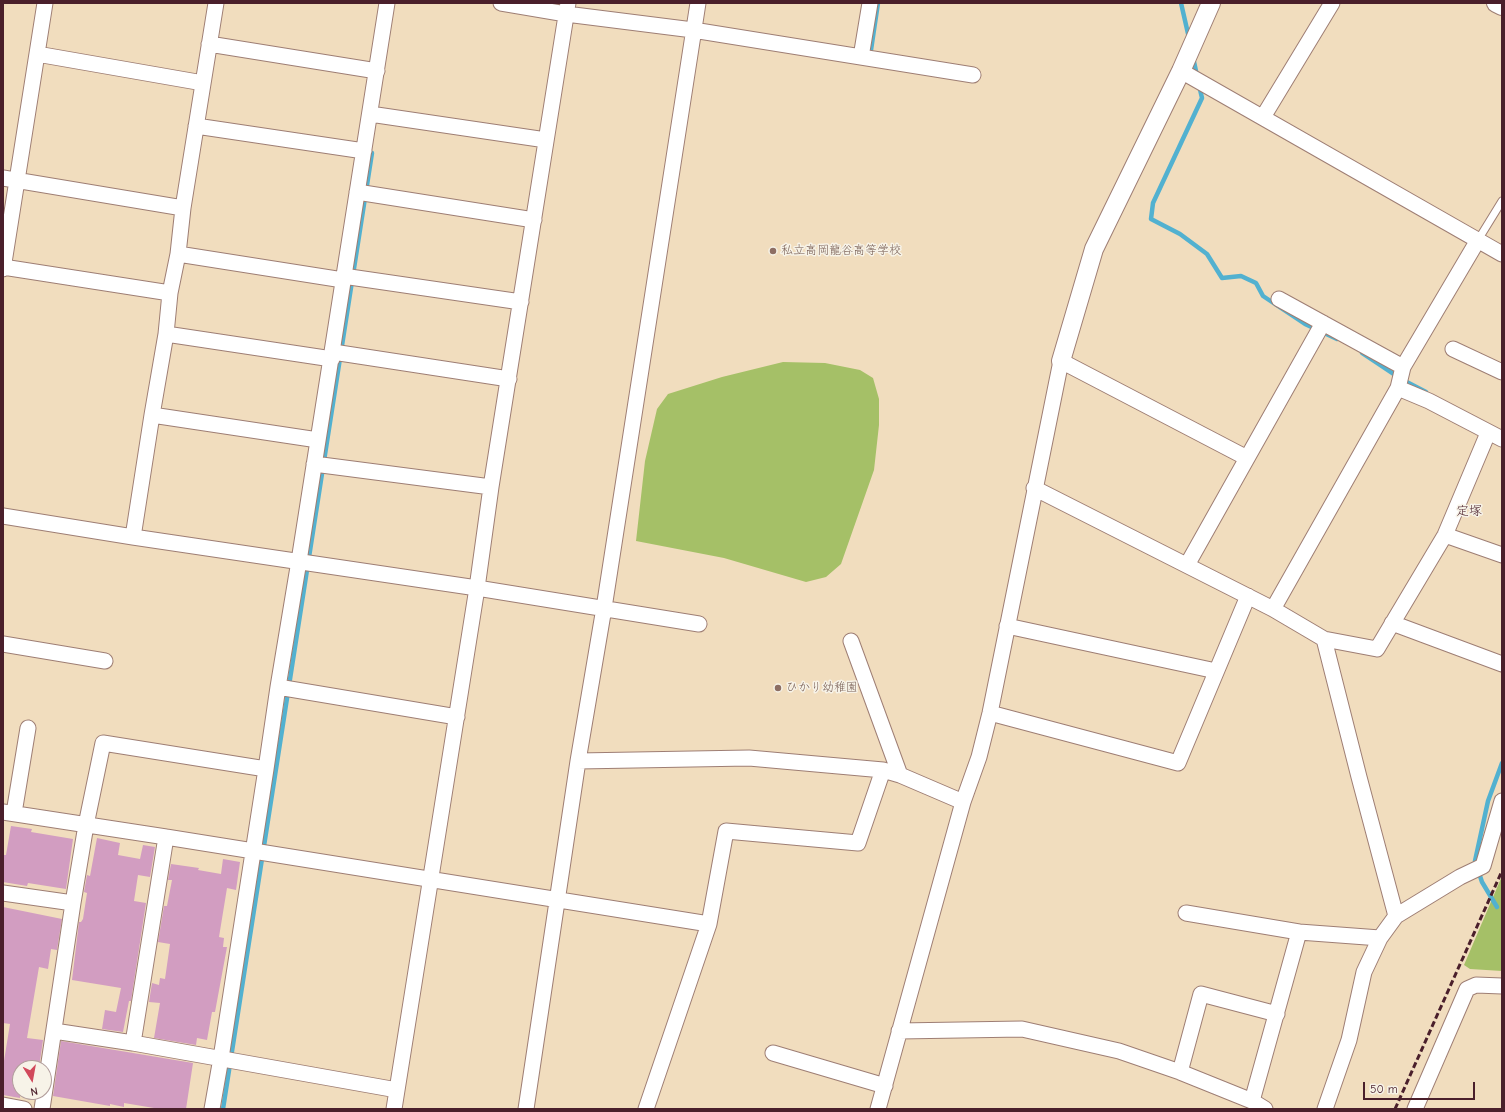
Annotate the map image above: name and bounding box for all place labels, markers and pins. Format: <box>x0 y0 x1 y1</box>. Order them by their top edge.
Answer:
place label: 私立高岡龍谷高等学校 <box>781 244 901 258</box>
marker: 私立高岡龍谷高等学校 <box>768 246 778 256</box>
place label: ひかり幼稚園 <box>786 681 858 695</box>
marker: ひかり幼稚園 <box>773 683 783 693</box>

